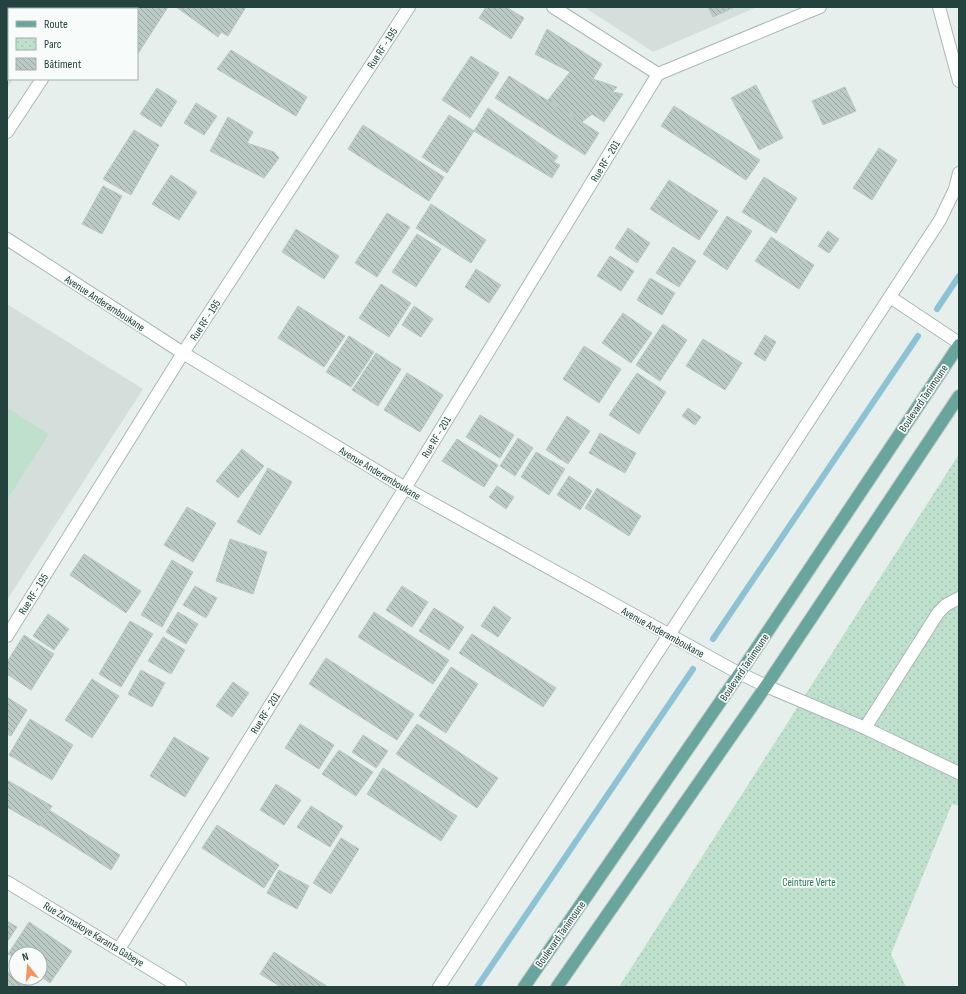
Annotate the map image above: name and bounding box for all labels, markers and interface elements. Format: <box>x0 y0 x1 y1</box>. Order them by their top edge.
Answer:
legend <box>8 8 138 80</box>
text: Route <box>44 17 68 32</box>
street label: Rue RF - 195 <box>364 25 400 71</box>
text: Parc <box>44 37 62 52</box>
text: Bâtiment <box>44 57 82 72</box>
street label: Rue RF - 201 <box>588 138 623 184</box>
street label: Avenue Anderamboukane <box>61 272 147 334</box>
street label: Rue RF - 195 <box>187 297 223 343</box>
street label: Boulevard Tanimoune <box>896 362 951 434</box>
street label: Rue RF - 201 <box>419 414 454 460</box>
street label: Avenue Anderamboukane <box>336 443 423 503</box>
street label: Rue RF - 195 <box>16 571 51 617</box>
street label: Avenue Anderamboukane <box>618 604 707 661</box>
street label: Boulevard Tanimoune <box>717 631 772 703</box>
street label: Rue RF - 201 <box>248 690 283 736</box>
park label: Ceinture Verte <box>782 876 836 889</box>
street label: Rue Zarmakoye Karanta Gabeye <box>41 899 147 970</box>
street label: Boulevard Tanimoune <box>533 899 588 970</box>
north arrow <box>8 946 48 986</box>
text: N <box>21 950 30 964</box>

